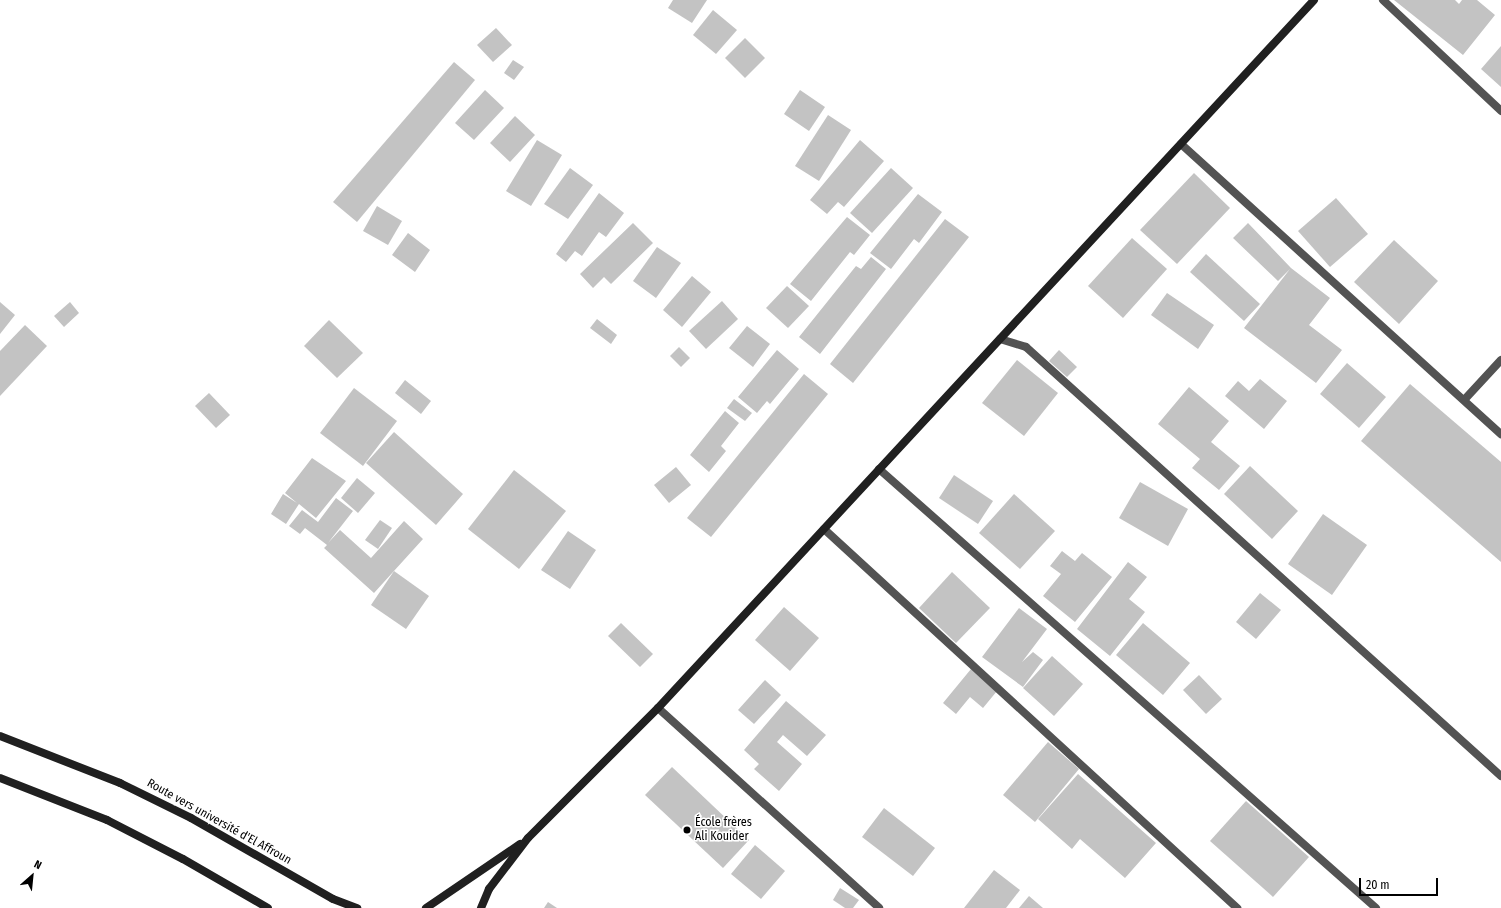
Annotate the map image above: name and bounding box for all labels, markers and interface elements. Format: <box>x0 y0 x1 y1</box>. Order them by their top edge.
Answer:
street label: Route vers université d'El Affroun <box>144 776 294 868</box>
place label: École frères Ali Kouider <box>695 816 752 844</box>
marker: École frères Ali Kouider <box>682 825 692 835</box>
north arrow <box>12 856 52 896</box>
text: N <box>32 858 44 872</box>
scale bar <box>1361 870 1440 896</box>
text: 20 m <box>1366 878 1390 892</box>

